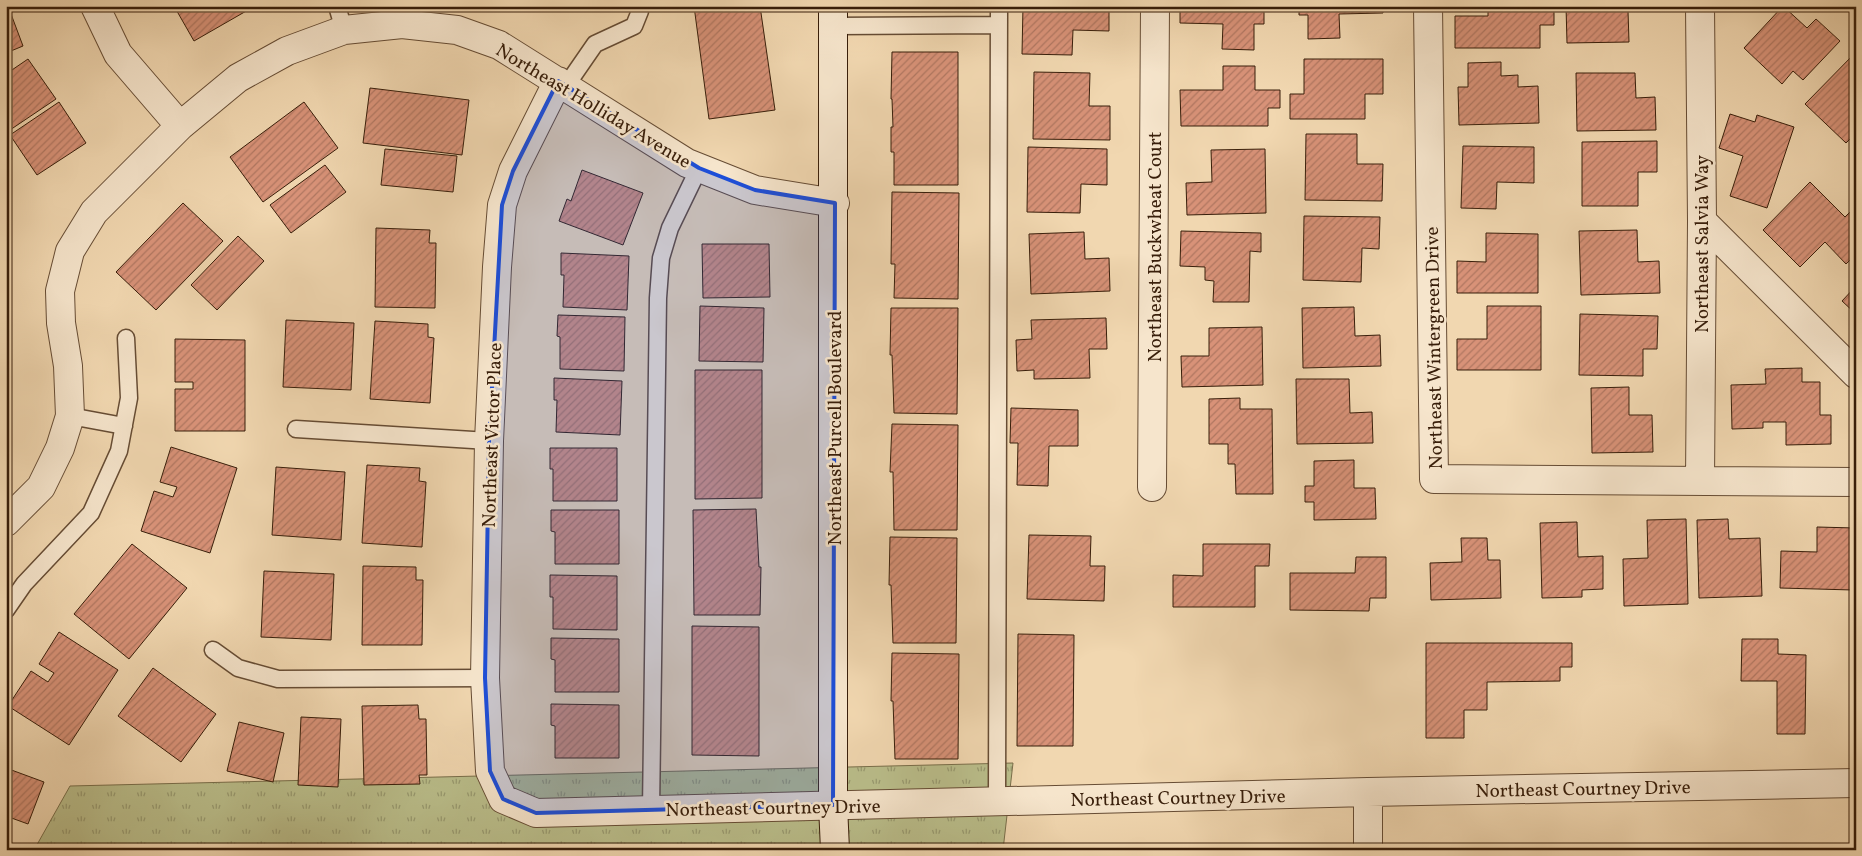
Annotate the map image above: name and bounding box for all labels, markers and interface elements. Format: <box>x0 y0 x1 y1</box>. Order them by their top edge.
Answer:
street label: Northeast Holliday Avenue <box>490 38 696 175</box>
street label: Northeast Buckwheat Court <box>1143 131 1169 362</box>
street label: Northeast Salvia Way <box>1690 155 1716 333</box>
street label: Northeast Wintergreen Drive <box>1420 226 1450 470</box>
street label: Northeast Purcell Boulevard <box>823 311 849 545</box>
street label: Northeast Victor Place <box>477 342 509 528</box>
street label: Northeast Courtney Drive <box>1475 775 1691 805</box>
street label: Northeast Courtney Drive <box>1070 784 1286 814</box>
street label: Northeast Courtney Drive <box>665 794 881 824</box>

